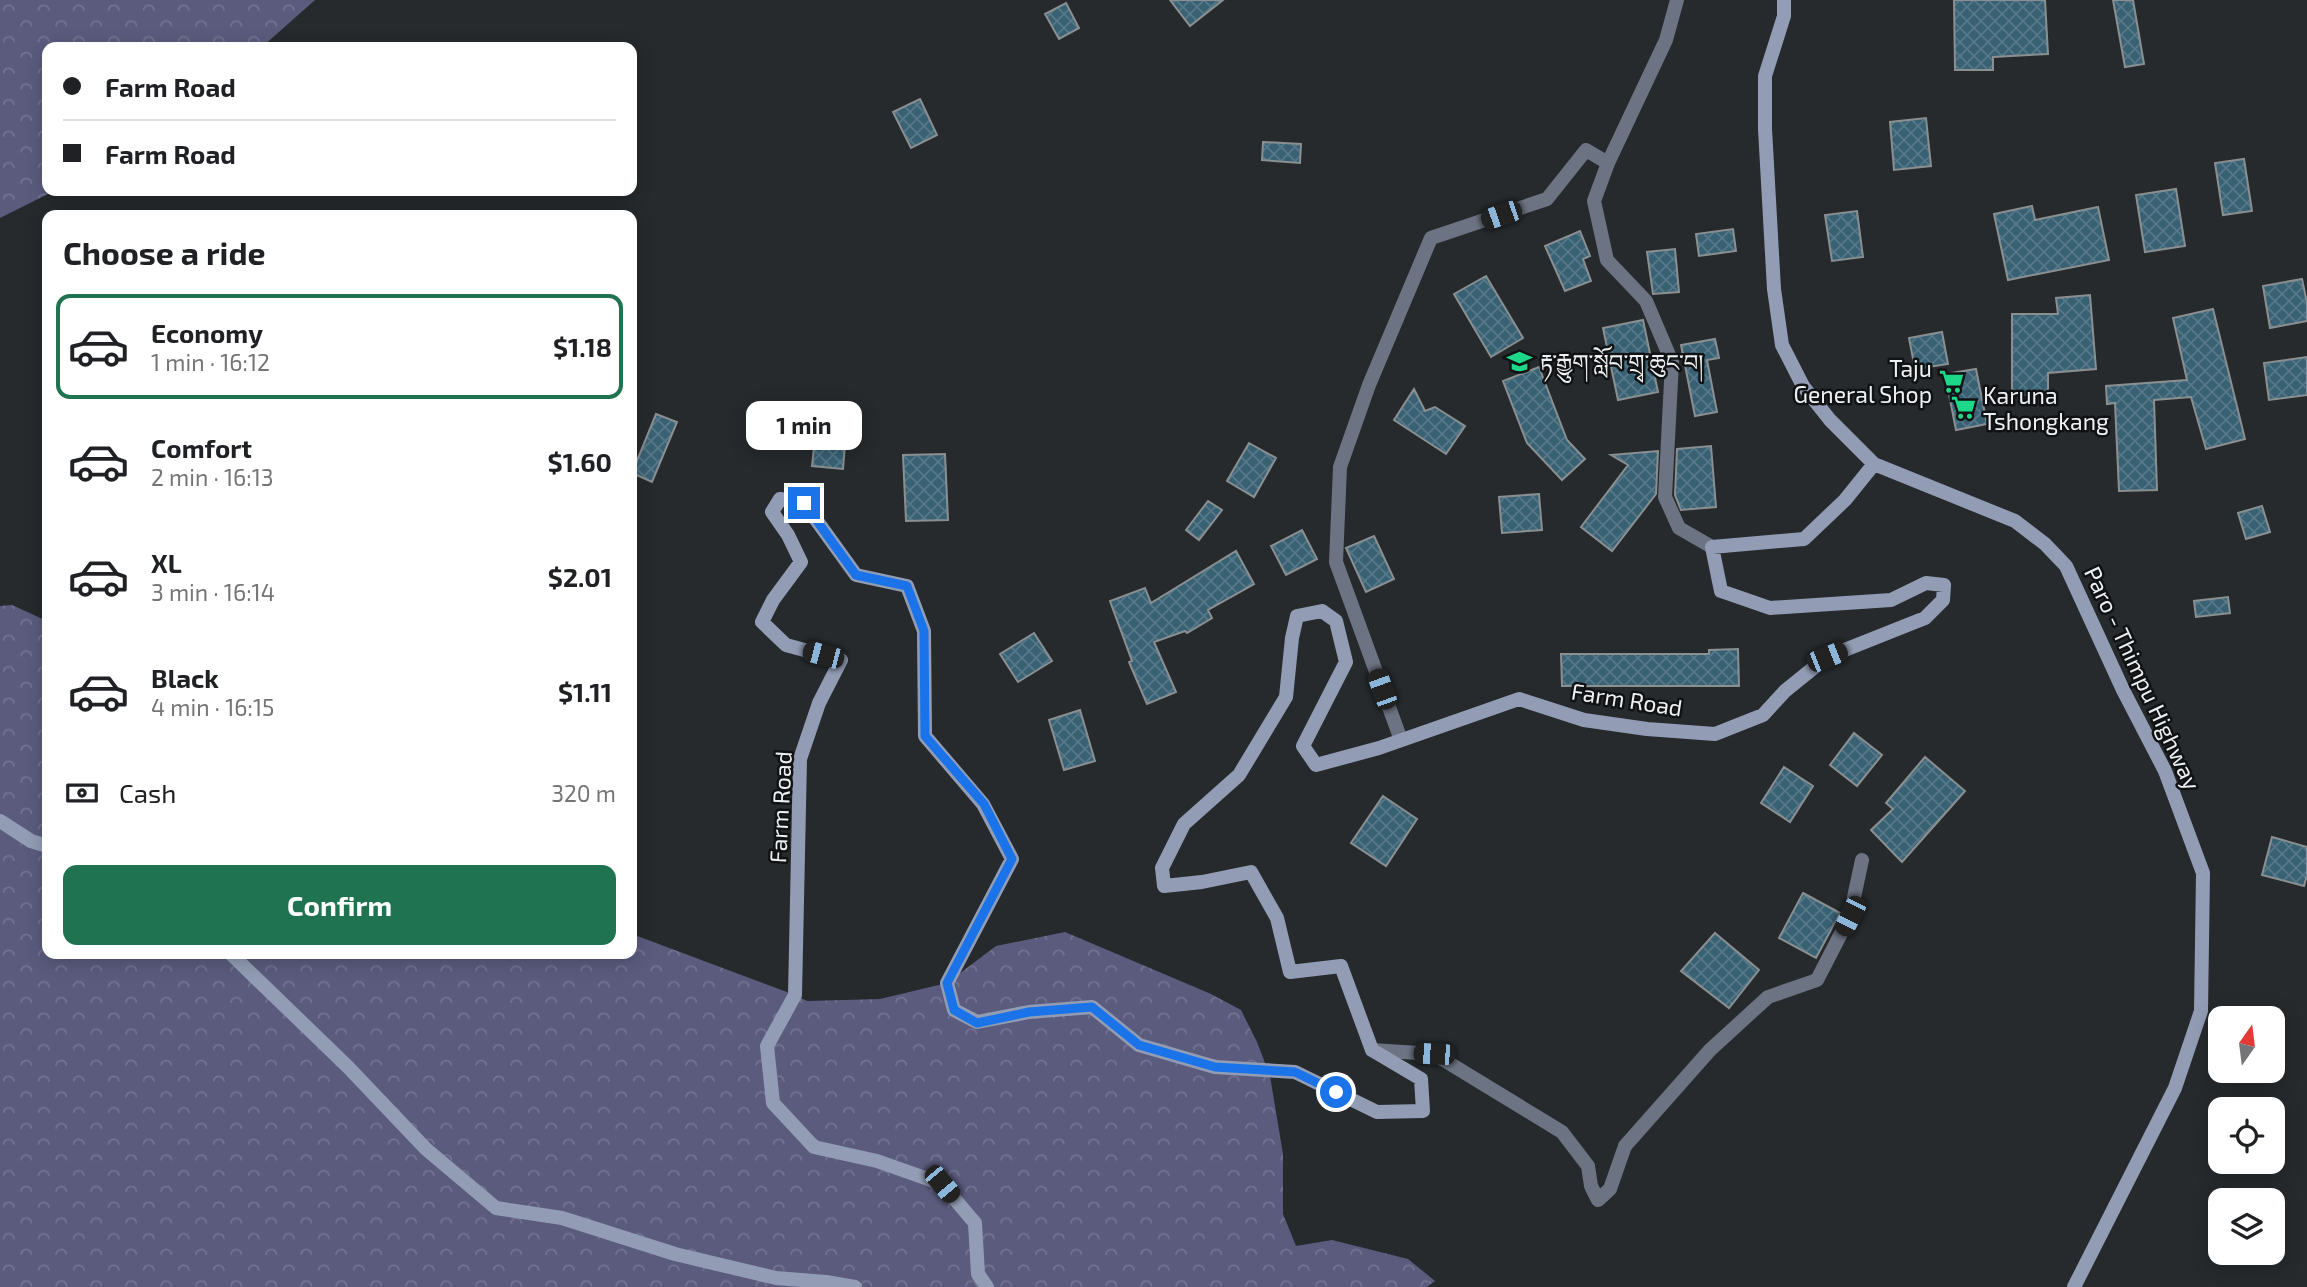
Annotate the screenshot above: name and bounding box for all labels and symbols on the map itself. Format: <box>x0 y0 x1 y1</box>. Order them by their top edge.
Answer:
car <box>1478 198 1525 232</box>
place label: རྟ་རྒྱུག་སློབ་གྲྭ་ཆུང་བ། <box>1540 345 1704 383</box>
school or university icon: རྟ་རྒྱུག་སློབ་གྲྭ་ཆུང་བ། <box>1506 348 1534 376</box>
place label: Taju General Shop <box>1794 354 1932 408</box>
supermarket icon: Taju General Shop <box>1938 367 1966 395</box>
place label: Karuna Tshongkang <box>1983 381 2109 435</box>
supermarket icon: Karuna Tshongkang <box>1949 394 1977 422</box>
callout: 1 min <box>746 402 862 450</box>
route end <box>788 487 820 519</box>
street label: Paro - Thimpu Highway <box>2079 562 2207 794</box>
car <box>800 639 847 671</box>
car <box>1804 639 1851 675</box>
car <box>1365 666 1400 712</box>
street label: Farm Road <box>1570 676 1684 722</box>
street label: Farm Road <box>763 750 797 864</box>
car <box>1832 893 1869 939</box>
north arrow <box>2208 1006 2286 1083</box>
car <box>1413 1042 1456 1066</box>
route start <box>1320 1076 1352 1108</box>
car <box>921 1161 964 1207</box>

